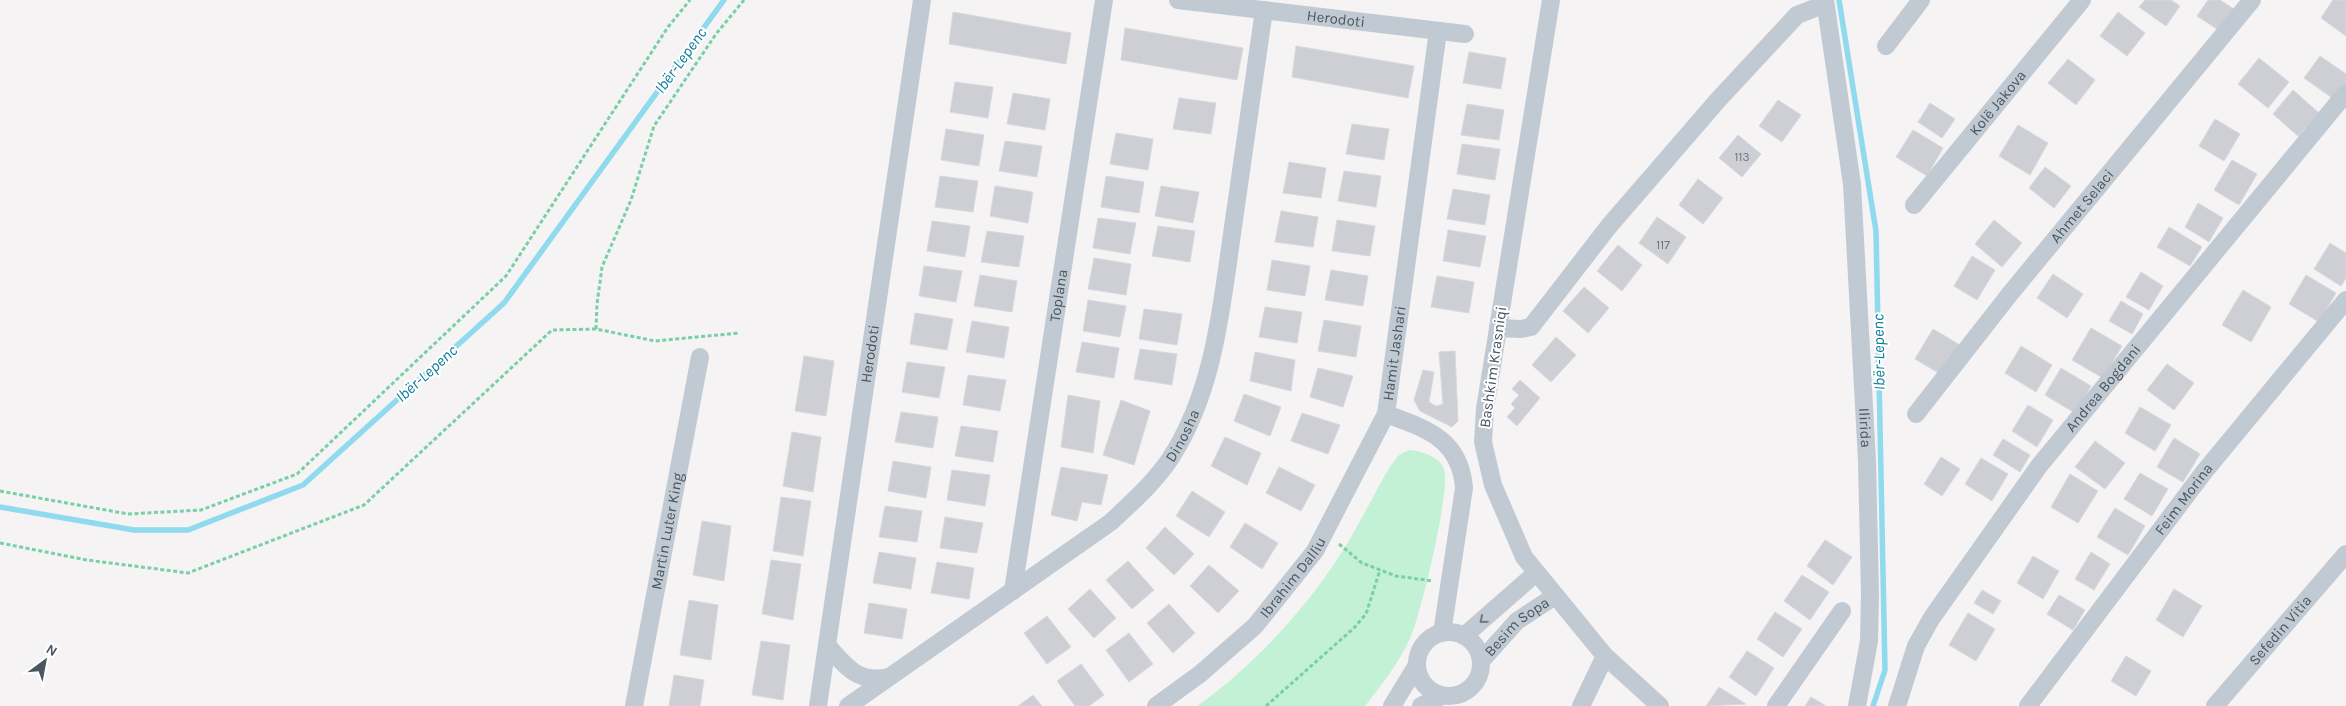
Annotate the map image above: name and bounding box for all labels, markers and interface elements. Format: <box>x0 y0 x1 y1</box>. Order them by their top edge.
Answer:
street label: Herodoti <box>1306 6 1366 31</box>
water label: Ibër-Lepenc <box>650 23 711 97</box>
street label: Kolë Jakova <box>1965 66 2030 139</box>
house number: 113 <box>1734 150 1750 164</box>
street label: Ahmet Selaci <box>2047 166 2118 247</box>
house number: 117 <box>1656 238 1670 252</box>
street label: Toplana <box>1046 268 1071 323</box>
street label: Hamit Jashari <box>1379 305 1410 402</box>
street label: Bashkim Krasniqi <box>1476 305 1510 429</box>
water label: Ibër-Lepenc <box>1868 313 1889 390</box>
street label: Herodoti <box>857 324 883 384</box>
water label: Ibër-Lepenc <box>392 340 462 406</box>
street label: Andrea Bogdani <box>2062 341 2144 436</box>
street label: Dinosha <box>1161 407 1203 465</box>
street label: Ilirida <box>1855 407 1875 448</box>
street label: Feim Morina <box>2151 459 2217 539</box>
street label: Martin Luter King <box>647 471 687 591</box>
street label: Ibrahim Dalliu <box>1256 534 1330 622</box>
street label: Sefedin Vitia <box>2245 591 2315 669</box>
street label: Besim Sopa <box>1481 593 1553 660</box>
one-way arrow <box>1479 614 1488 623</box>
north arrow <box>20 636 70 686</box>
text: N <box>43 641 60 660</box>

